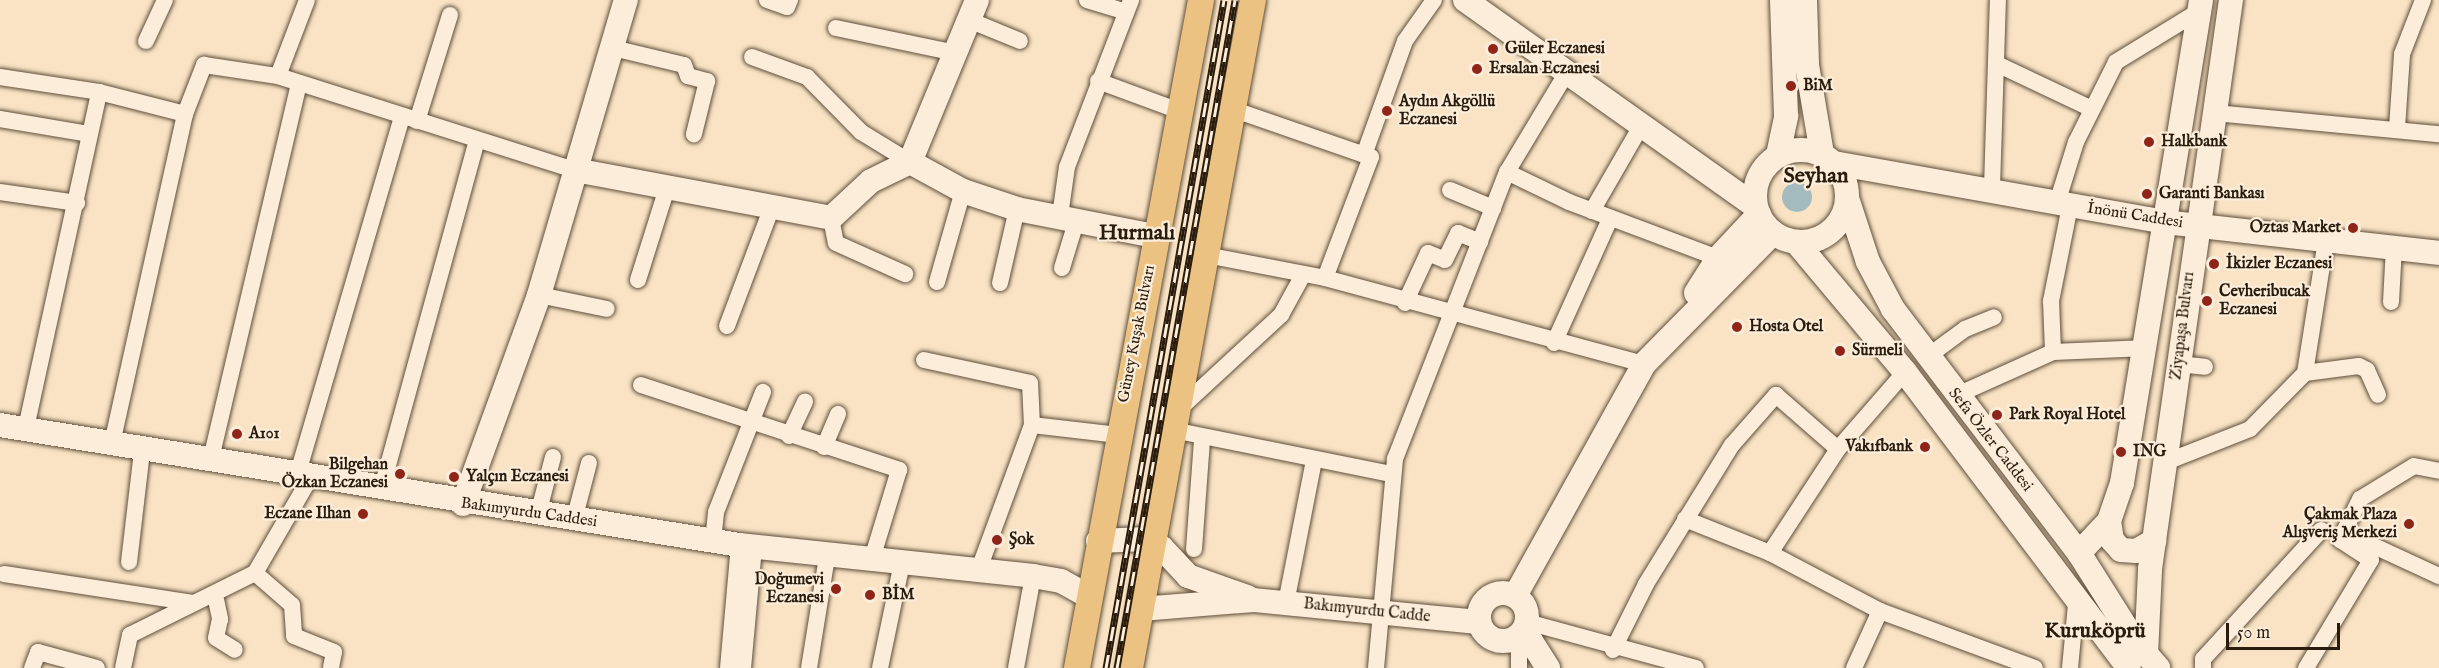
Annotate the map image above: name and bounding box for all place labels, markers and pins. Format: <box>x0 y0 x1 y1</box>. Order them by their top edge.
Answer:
place label: Güler Eczanesi <box>1505 39 1605 59</box>
marker: Güler Eczanesi <box>1486 42 1500 56</box>
place label: Ersalan Eczanesi <box>1489 59 1600 79</box>
marker: Ersalan Eczanesi <box>1470 62 1484 76</box>
place label: BiM <box>1803 76 1833 96</box>
marker: BiM <box>1784 79 1798 93</box>
place label: Aydın Akgöllü Eczanesi <box>1399 92 1495 130</box>
marker: Aydın Akgöllü Eczanesi <box>1380 104 1394 118</box>
place label: Halkbank <box>2161 132 2227 152</box>
marker: Halkbank <box>2142 135 2156 149</box>
place label: Garanti Bankası <box>2159 184 2265 204</box>
marker: Garanti Bankası <box>2140 187 2154 201</box>
place label: Oztas Market <box>2250 218 2341 238</box>
marker: Oztas Market <box>2346 221 2360 235</box>
place label: İkizler Eczanesi <box>2226 254 2332 274</box>
marker: İkizler Eczanesi <box>2207 257 2221 271</box>
place label: Cevheribucak Eczanesi <box>2219 282 2310 320</box>
marker: Cevheribucak Eczanesi <box>2200 294 2214 308</box>
place label: Hosta Otel <box>1749 317 1823 337</box>
marker: Hosta Otel <box>1730 320 1744 334</box>
place label: Sürmeli <box>1852 341 1903 361</box>
marker: Sürmeli <box>1833 344 1847 358</box>
place label: Park Royal Hotel <box>2009 405 2125 425</box>
marker: Park Royal Hotel <box>1990 408 2004 422</box>
place label: A101 <box>249 424 279 444</box>
marker: A101 <box>230 427 244 441</box>
place label: Vakıfbank <box>1845 437 1913 457</box>
marker: Vakıfbank <box>1918 440 1932 454</box>
place label: ING <box>2133 442 2166 462</box>
marker: ING <box>2114 445 2128 459</box>
place label: Bilgehan Özkan Eczanesi <box>282 455 388 493</box>
marker: Bilgehan Özkan Eczanesi <box>393 467 407 481</box>
place label: Yalçın Eczanesi <box>466 467 569 487</box>
marker: Yalçın Eczanesi <box>447 470 461 484</box>
place label: Eczane Ilhan <box>264 504 351 524</box>
place label: Çakmak Plaza Alışveriş Merkezi <box>2283 505 2397 543</box>
marker: Eczane Ilhan <box>356 507 370 521</box>
marker: Çakmak Plaza Alışveriş Merkezi <box>2402 517 2416 531</box>
place label: Şok <box>1009 530 1034 550</box>
marker: Şok <box>990 533 1004 547</box>
place label: Doğumevi Eczanesi <box>755 570 824 608</box>
marker: Doğumevi Eczanesi <box>829 582 843 596</box>
place label: BİM <box>882 585 915 605</box>
marker: BİM <box>863 588 877 602</box>

